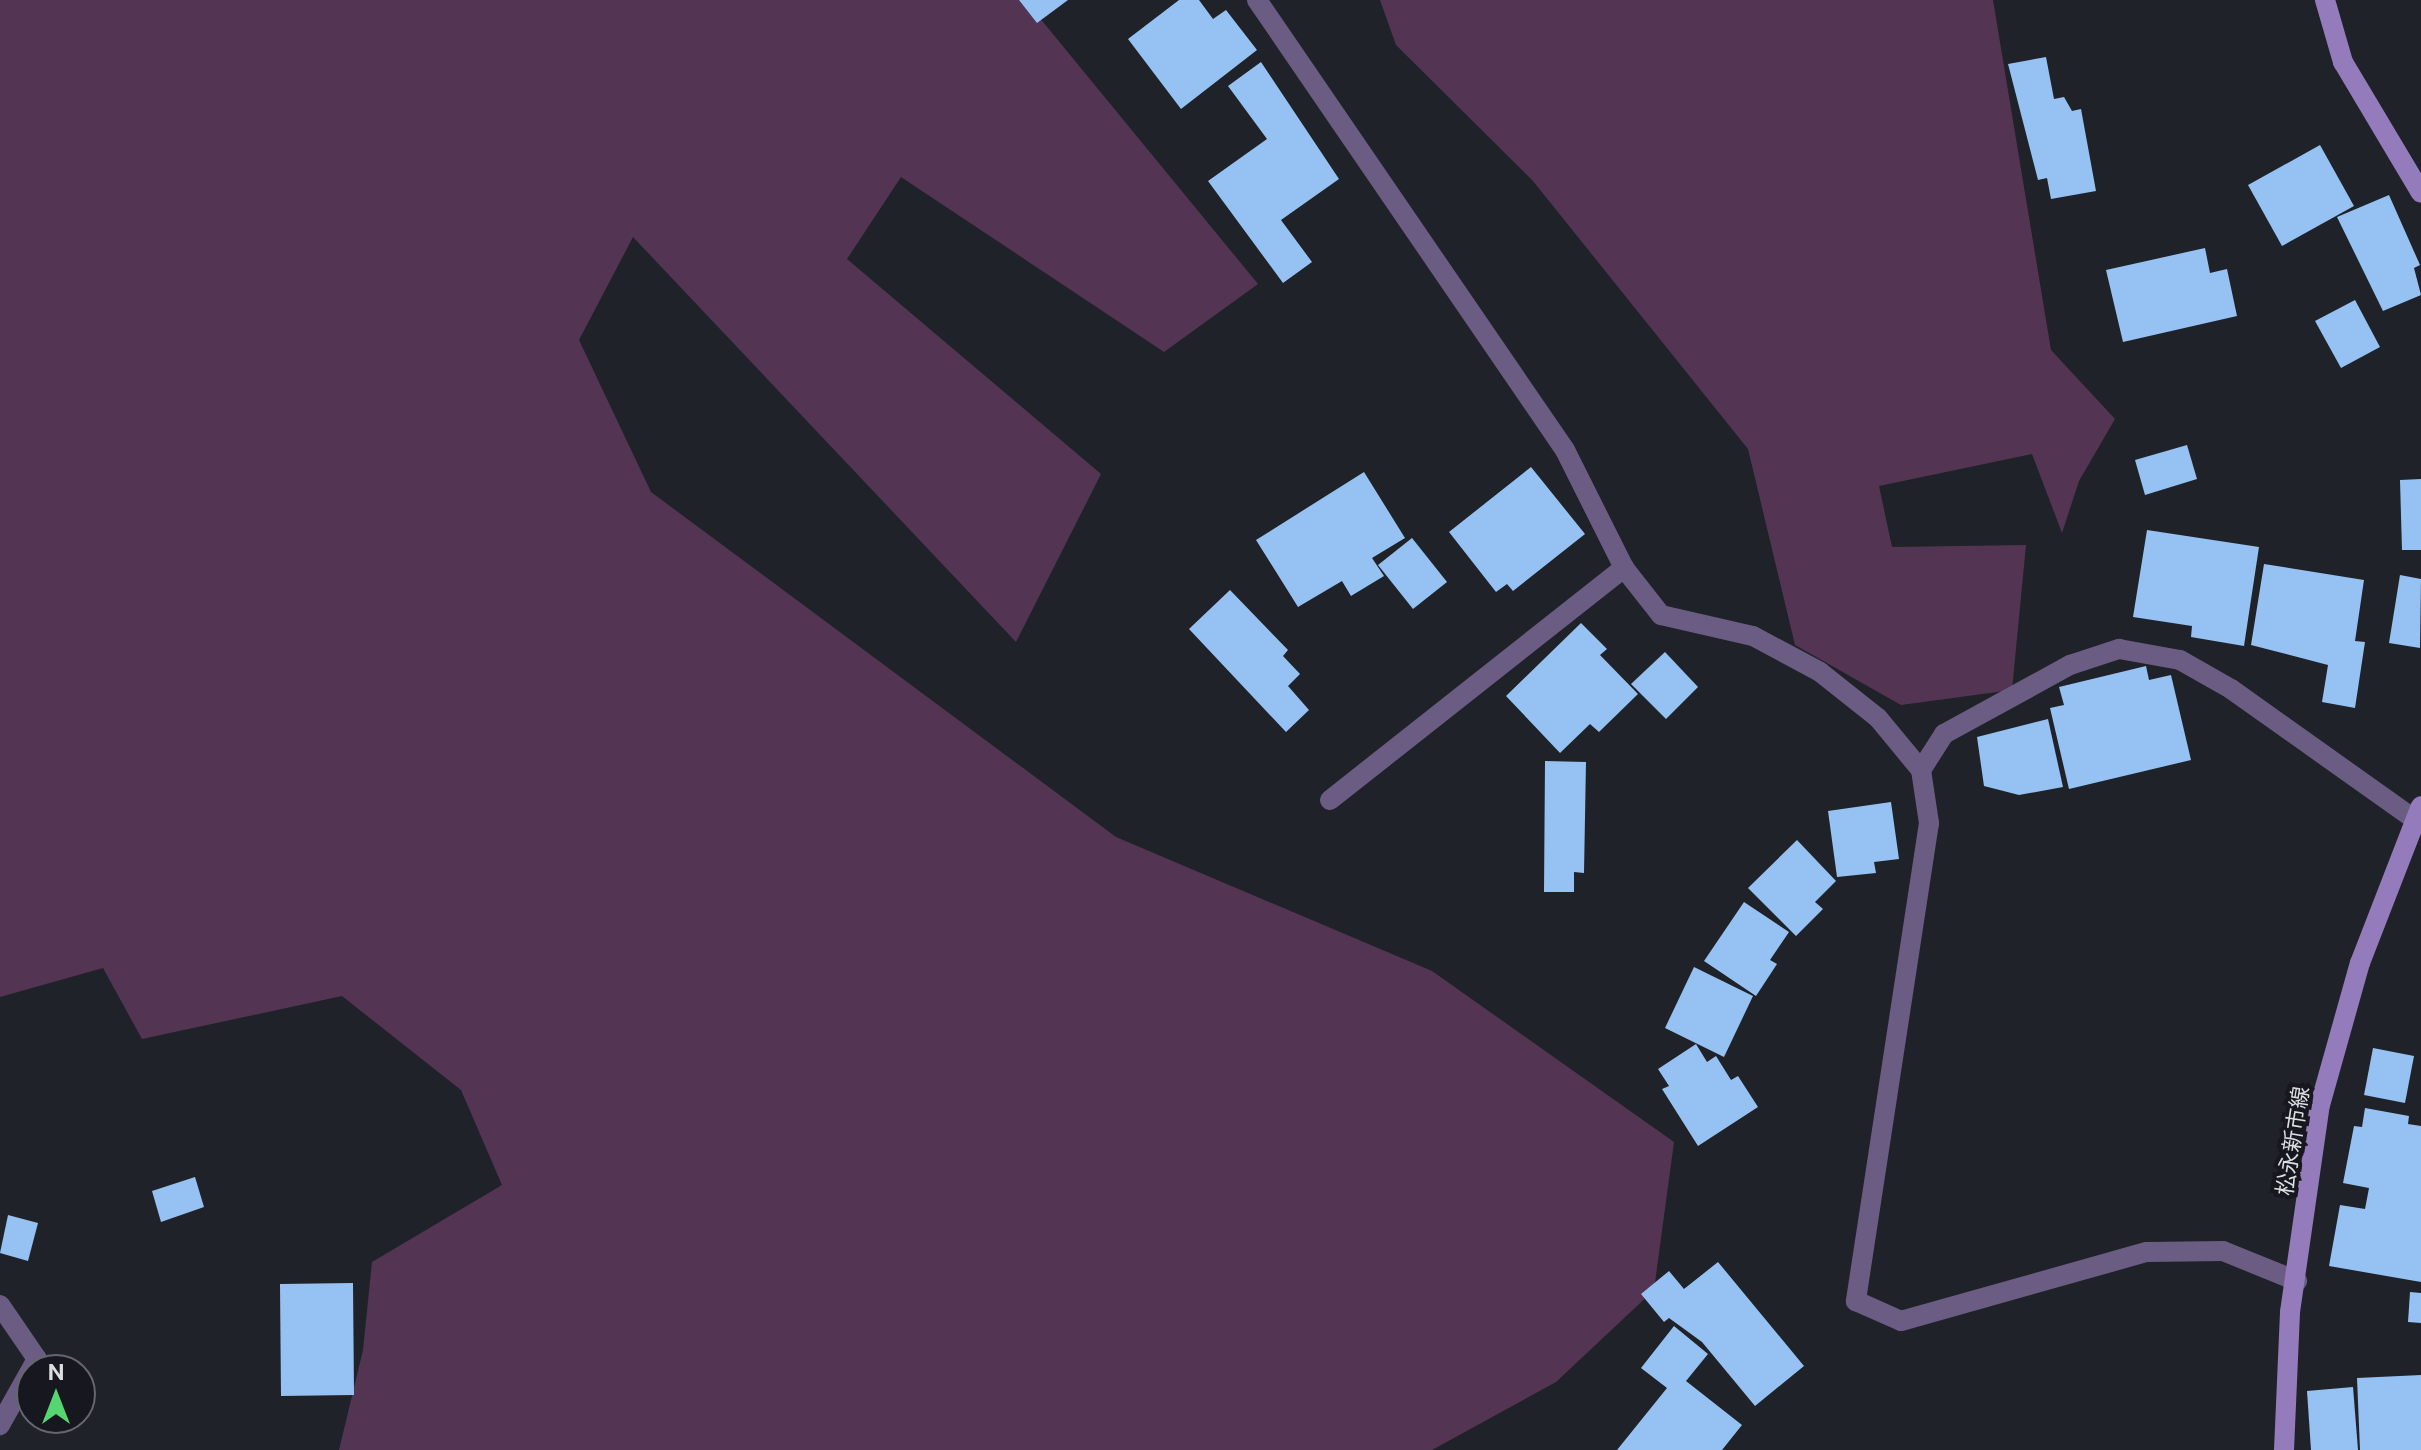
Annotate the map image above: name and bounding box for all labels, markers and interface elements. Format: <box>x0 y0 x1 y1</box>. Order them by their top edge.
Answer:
street label: 松永新市線 <box>2271 1085 2315 1197</box>
north arrow <box>16 1354 96 1434</box>
text: N <box>47 1359 65 1385</box>

